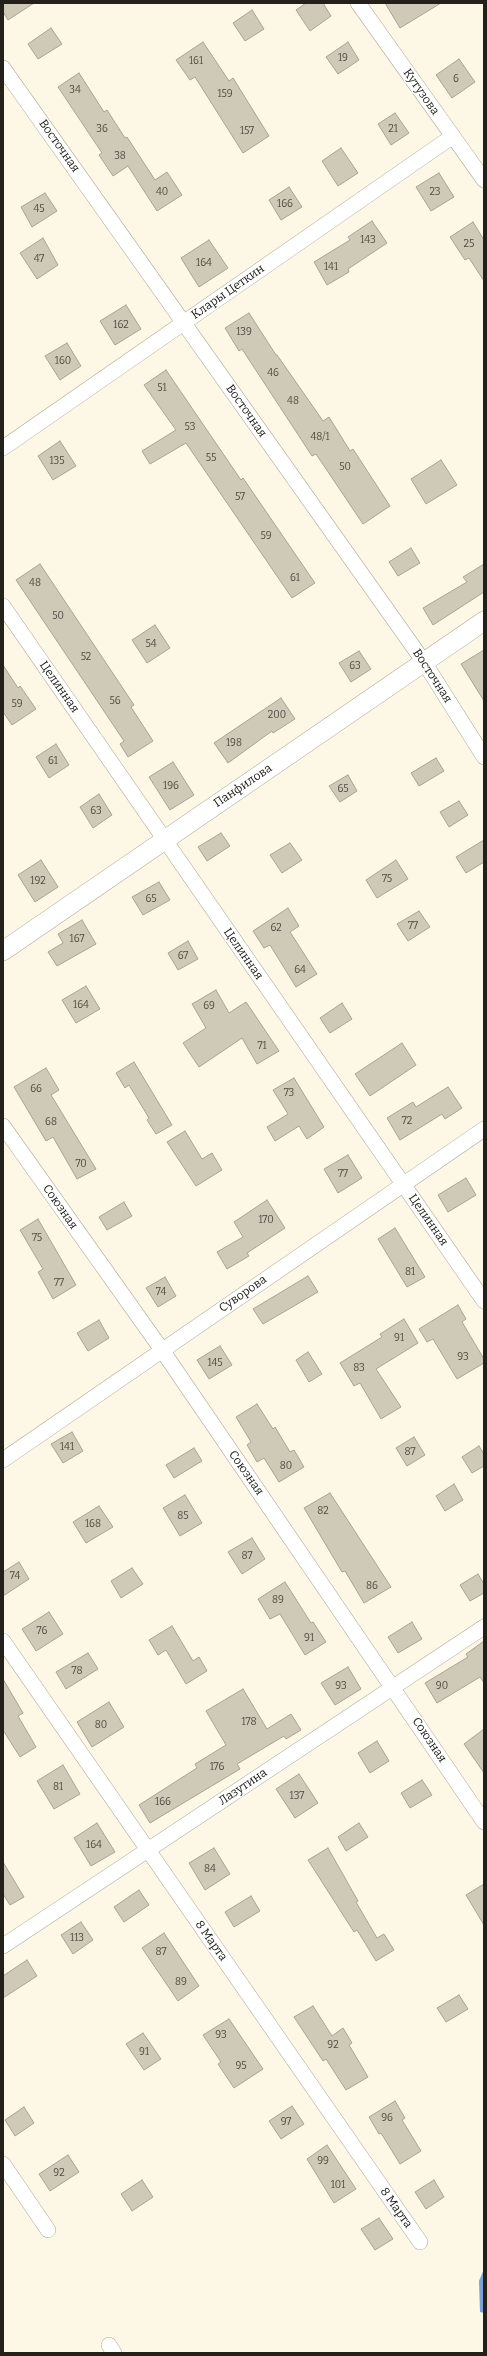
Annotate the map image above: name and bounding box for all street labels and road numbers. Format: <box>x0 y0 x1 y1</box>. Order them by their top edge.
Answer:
street label: Кутузова <box>400 66 442 118</box>
street label: Восточная <box>36 117 82 175</box>
street label: Клары Цеткин <box>189 262 267 322</box>
street label: Восточная <box>223 382 269 440</box>
street label: Восточная <box>409 646 455 706</box>
street label: Целинная <box>36 658 82 716</box>
street label: Панфилова <box>211 761 275 811</box>
street label: Целинная <box>220 925 266 983</box>
street label: Союзная <box>39 1182 81 1232</box>
street label: Целинная <box>405 1191 451 1249</box>
street label: Суворова <box>216 1272 270 1316</box>
street label: Союзная <box>225 1448 267 1498</box>
street label: Союзная <box>409 1715 449 1765</box>
street label: Лазутина <box>216 1766 270 1808</box>
street label: 8 Марта <box>192 1918 230 1964</box>
street label: 8 Марта <box>377 2185 415 2231</box>

